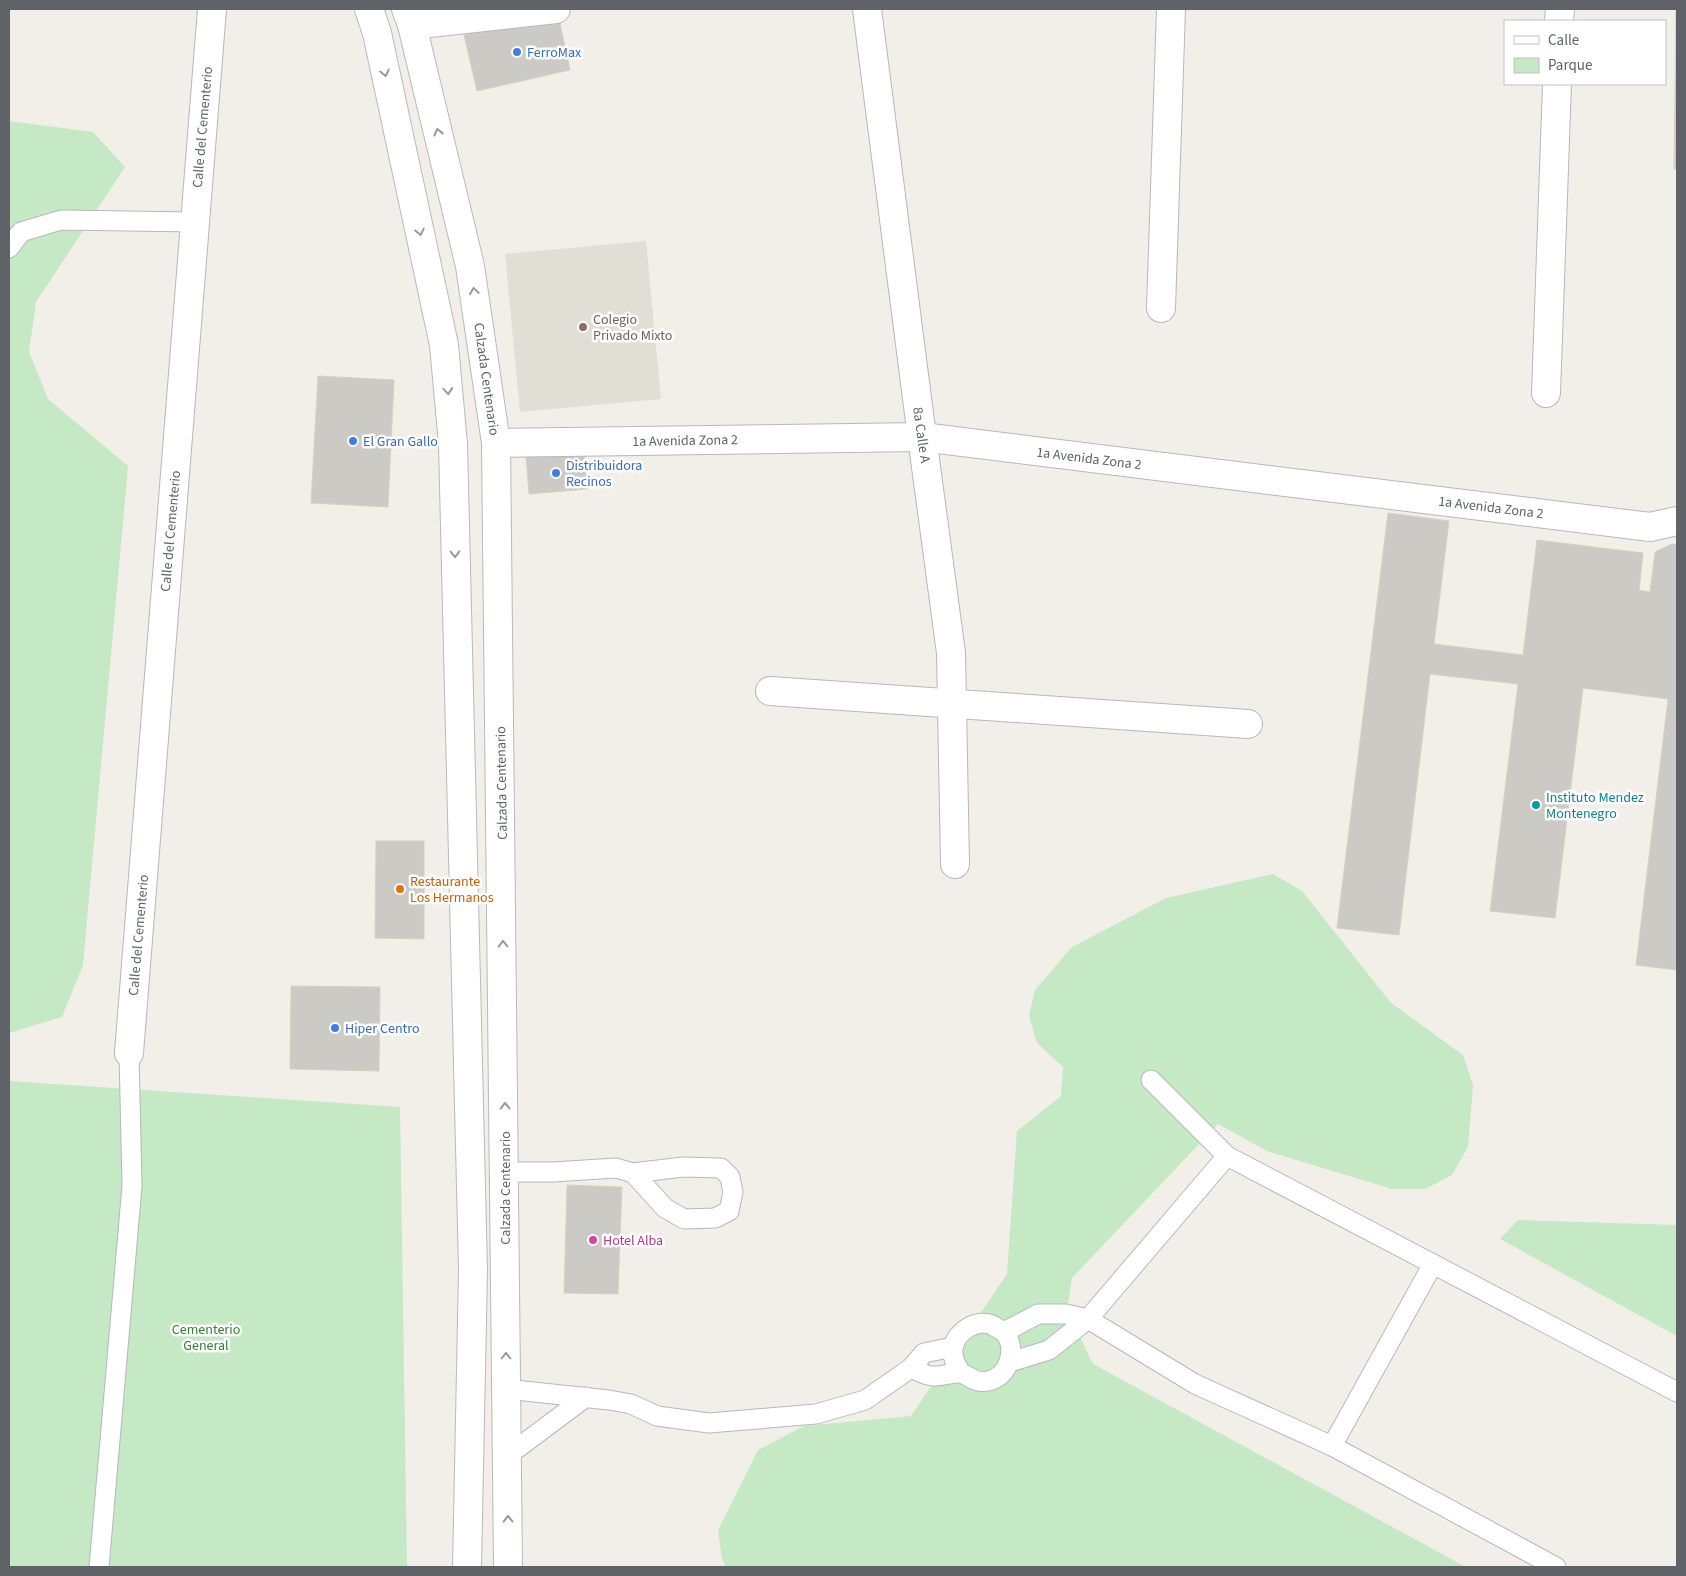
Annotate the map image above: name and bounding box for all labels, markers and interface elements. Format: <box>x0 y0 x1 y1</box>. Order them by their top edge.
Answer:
legend <box>1504 20 1666 85</box>
text: Calle <box>1548 30 1579 51</box>
place label: FerroMax <box>527 43 582 63</box>
marker: FerroMax <box>511 46 523 58</box>
text: Parque <box>1548 55 1592 76</box>
street label: Calle del Cementerio <box>188 66 218 189</box>
one-way arrow <box>380 68 390 77</box>
one-way arrow <box>433 128 444 137</box>
one-way arrow <box>414 227 425 236</box>
one-way arrow <box>469 286 480 294</box>
place label: Colegio Privado Mixto <box>593 310 672 346</box>
street label: Calzada Centenario <box>468 321 504 437</box>
marker: Colegio Privado Mixto <box>577 321 589 333</box>
one-way arrow <box>443 388 454 396</box>
street label: 8a Calle A <box>907 406 935 465</box>
street label: 1a Avenida Zona 2 <box>632 430 738 452</box>
place label: El Gran Gallo <box>363 432 438 452</box>
marker: El Gran Gallo <box>347 435 359 447</box>
street label: 1a Avenida Zona 2 <box>1035 443 1143 475</box>
place label: Distribuidora Recinos <box>566 456 642 492</box>
marker: Distribuidora Recinos <box>550 467 562 479</box>
street label: Calle del Cementerio <box>156 470 186 593</box>
street label: 1a Avenida Zona 2 <box>1437 492 1545 524</box>
one-way arrow <box>450 550 461 558</box>
street label: Calzada Centenario <box>491 726 513 840</box>
place label: Instituto Mendez Montenegro <box>1546 788 1644 824</box>
marker: Instituto Mendez Montenegro <box>1530 799 1542 811</box>
place label: Restaurante Los Hermanos <box>410 872 494 908</box>
street label: Calle del Cementerio <box>124 874 154 997</box>
marker: Restaurante Los Hermanos <box>394 883 406 895</box>
one-way arrow <box>498 939 508 947</box>
place label: Hiper Centro <box>345 1019 420 1039</box>
marker: Hiper Centro <box>329 1022 341 1034</box>
one-way arrow <box>500 1102 510 1110</box>
street label: Calzada Centenario <box>496 1131 516 1245</box>
place label: Hotel Alba <box>603 1231 663 1251</box>
marker: Hotel Alba <box>587 1234 599 1246</box>
park label: Cementerio General <box>172 1320 240 1356</box>
one-way arrow <box>501 1352 511 1360</box>
one-way arrow <box>503 1514 513 1522</box>

